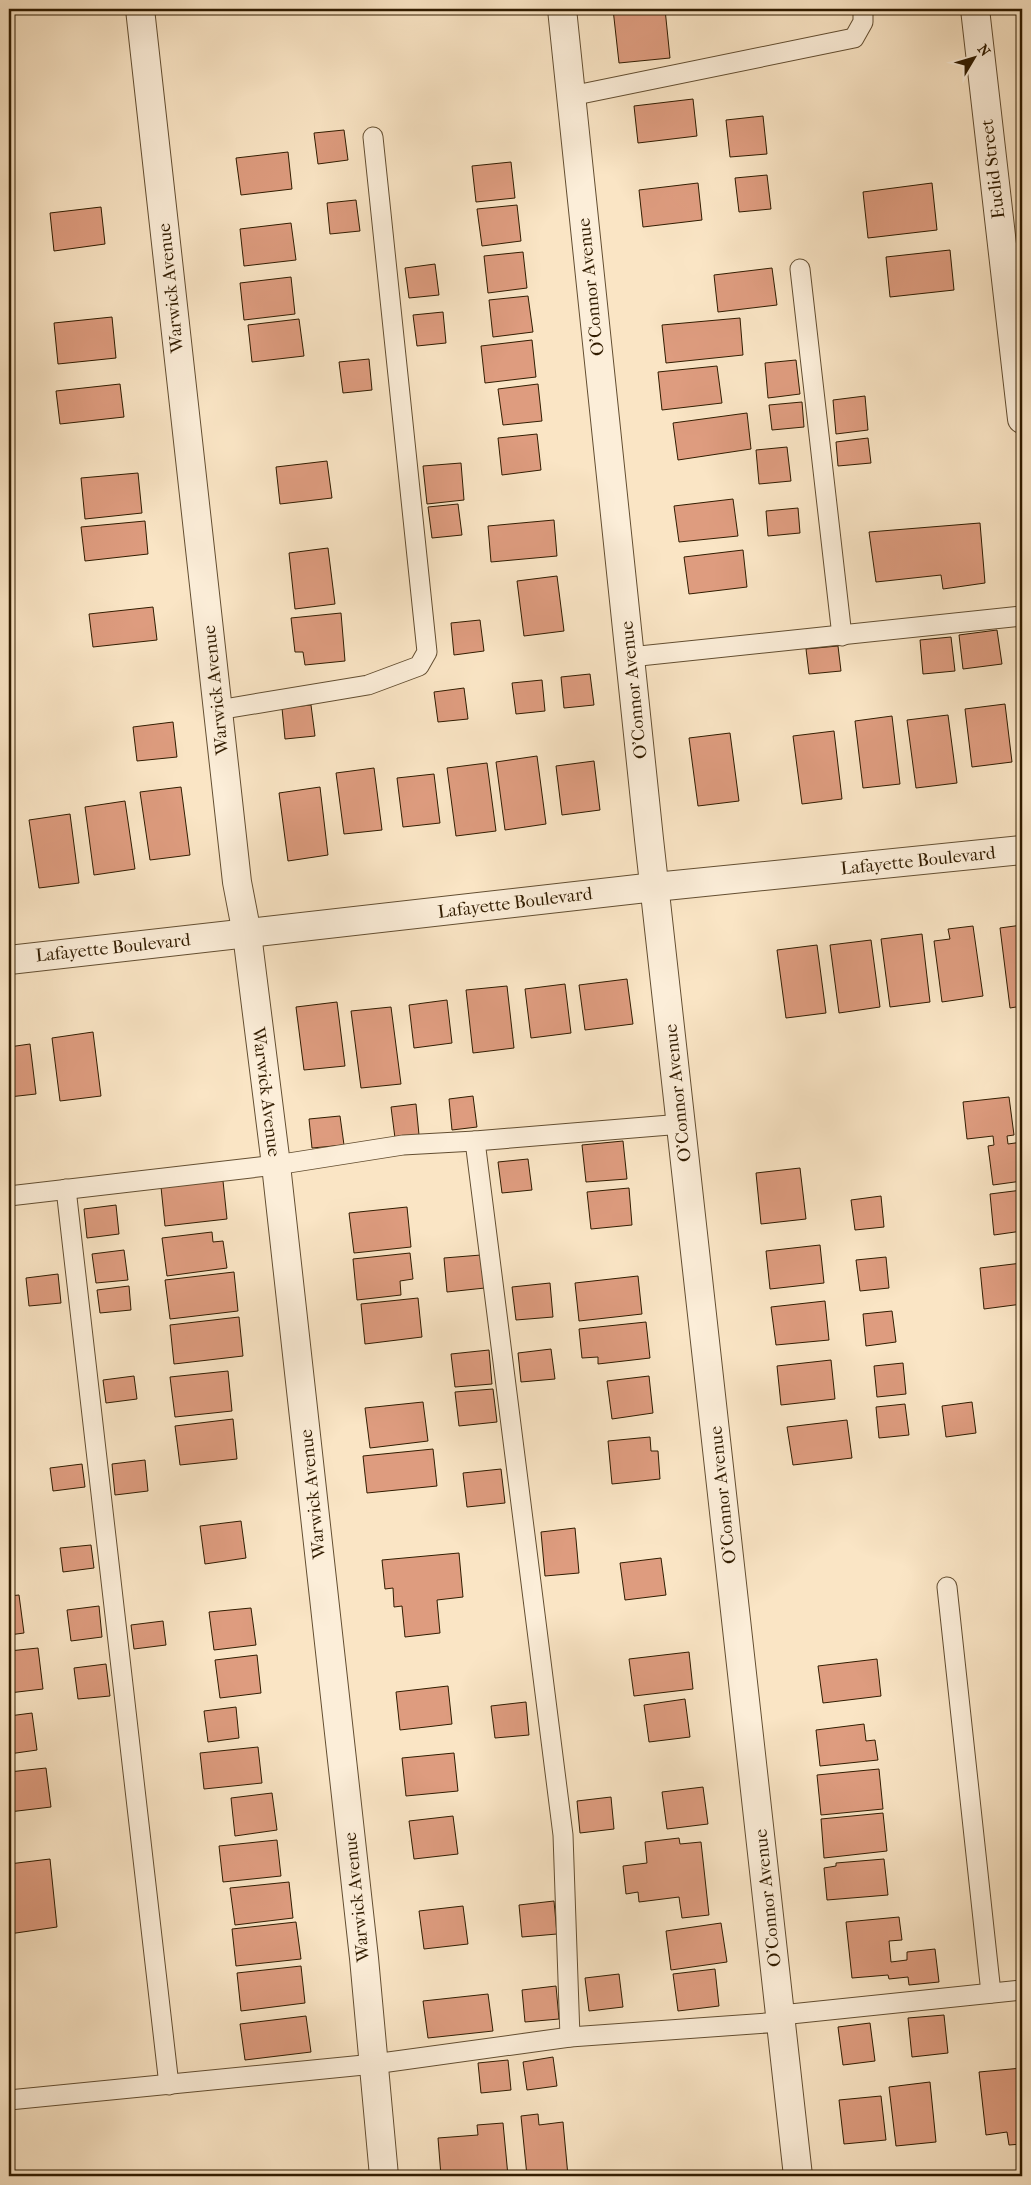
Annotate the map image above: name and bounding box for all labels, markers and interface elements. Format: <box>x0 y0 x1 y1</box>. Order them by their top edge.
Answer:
north arrow <box>948 32 998 82</box>
text: N <box>974 41 994 60</box>
street label: Euclid Street <box>976 117 1010 220</box>
street label: O'Connor Avenue <box>573 217 609 357</box>
street label: Warwick Avenue <box>154 222 188 355</box>
street label: O'Connor Avenue <box>616 620 652 760</box>
street label: Warwick Avenue <box>199 624 233 757</box>
street label: Lafayette Boulevard <box>839 842 997 880</box>
street label: Lafayette Boulevard <box>436 883 594 923</box>
street label: Lafayette Boulevard <box>34 929 192 967</box>
street label: O'Connor Avenue <box>660 1023 696 1163</box>
street label: Warwick Avenue <box>248 1025 284 1158</box>
street label: O'Connor Avenue <box>705 1425 741 1565</box>
street label: Warwick Avenue <box>296 1428 330 1561</box>
street label: O'Connor Avenue <box>750 1828 786 1968</box>
street label: Warwick Avenue <box>340 1831 374 1964</box>

